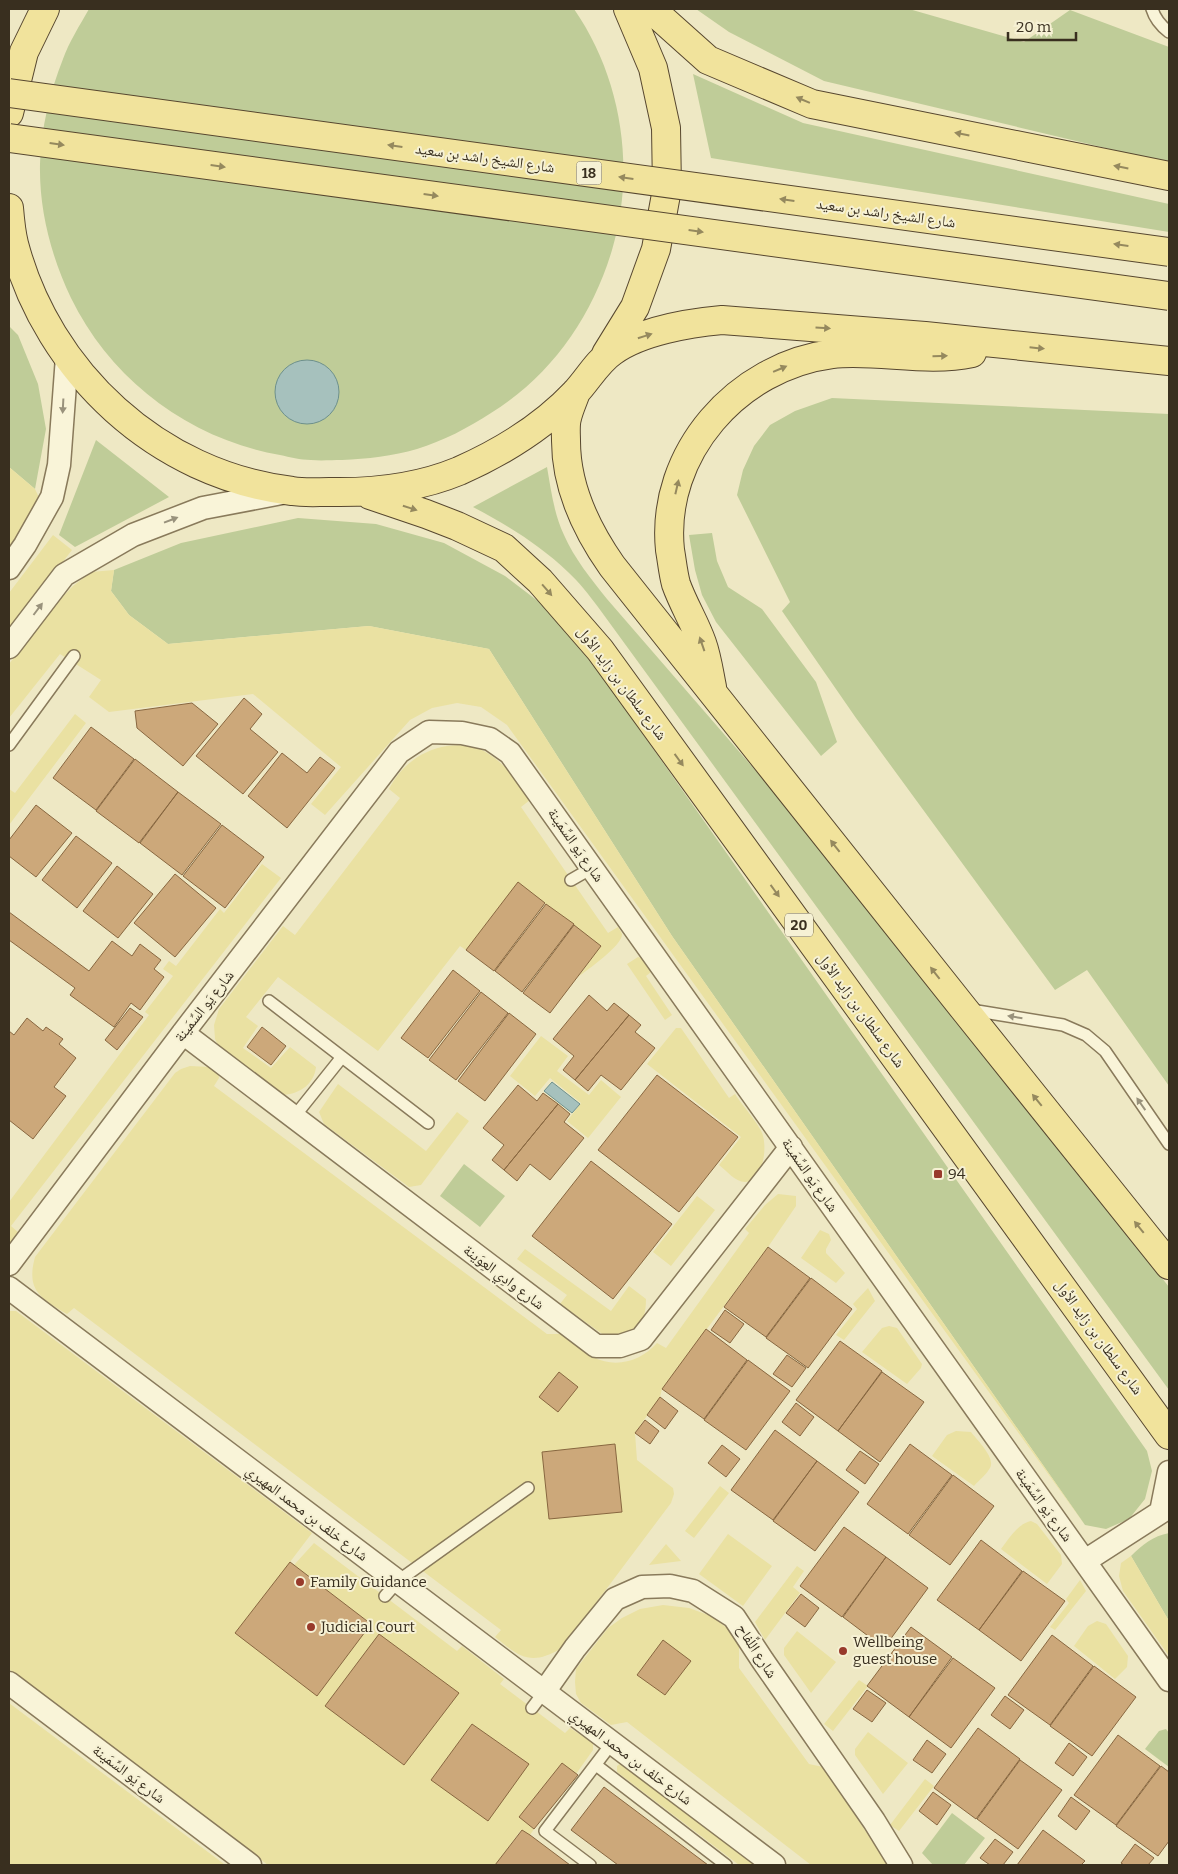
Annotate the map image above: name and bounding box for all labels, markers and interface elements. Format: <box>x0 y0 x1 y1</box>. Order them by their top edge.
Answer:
scale bar <box>1008 10 1076 42</box>
text: 20 m <box>1016 18 1052 36</box>
one-way arrow <box>796 96 811 104</box>
one-way arrow <box>954 130 970 138</box>
street label: شارع الشيخ راشد بن سعيد <box>414 139 556 178</box>
one-way arrow <box>49 140 65 148</box>
one-way arrow <box>387 142 403 150</box>
one-way arrow <box>210 162 226 170</box>
road number: 18 <box>576 162 602 184</box>
one-way arrow <box>1113 162 1129 170</box>
one-way arrow <box>617 173 633 181</box>
one-way arrow <box>423 191 439 199</box>
street label: شارع الشيخ راشد بن سعيد <box>815 194 957 233</box>
one-way arrow <box>778 195 794 203</box>
one-way arrow <box>688 227 704 235</box>
one-way arrow <box>1113 241 1129 249</box>
one-way arrow <box>815 324 831 332</box>
one-way arrow <box>638 332 653 340</box>
one-way arrow <box>1029 344 1045 352</box>
one-way arrow <box>932 352 948 360</box>
one-way arrow <box>772 365 787 373</box>
one-way arrow <box>58 398 66 414</box>
one-way arrow <box>673 480 681 495</box>
one-way arrow <box>403 505 418 513</box>
one-way arrow <box>163 516 178 523</box>
one-way arrow <box>542 584 553 597</box>
one-way arrow <box>33 603 44 616</box>
street label: شارع سلطان بن زايد الأول <box>573 623 671 744</box>
one-way arrow <box>698 636 705 651</box>
one-way arrow <box>674 753 685 766</box>
street label: شارع يَو السِّمَينة <box>543 805 608 886</box>
one-way arrow <box>829 840 840 853</box>
one-way arrow <box>770 884 780 898</box>
road number: 20 <box>785 914 813 936</box>
street label: شارع سلطان بن زايد الأول <box>812 949 909 1072</box>
street label: شارع يَو السِّمَينة <box>170 966 238 1046</box>
one-way arrow <box>930 967 941 980</box>
one-way arrow <box>1007 1013 1023 1021</box>
one-way arrow <box>1031 1094 1042 1107</box>
one-way arrow <box>1136 1097 1146 1110</box>
street label: شارع يَو السِّمَينة <box>777 1135 842 1216</box>
place label: 94 <box>948 1165 966 1183</box>
marker: 94 <box>932 1168 944 1180</box>
one-way arrow <box>1133 1221 1144 1234</box>
street label: شارع وادِي العِوَينة <box>458 1241 548 1316</box>
street label: شارع سلطان بن زايد الأول <box>1050 1276 1147 1399</box>
street label: شارع خلف بن محمد المهيري <box>241 1461 372 1567</box>
street label: شارع يَو السِّمَينة <box>1011 1465 1077 1546</box>
place label: Family Guidance <box>310 1573 427 1591</box>
marker: Family Guidance <box>294 1576 306 1588</box>
place label: Judicial Court <box>320 1618 416 1636</box>
street label: شارع اللِّفاح <box>732 1620 783 1682</box>
marker: Judicial Court <box>305 1621 317 1633</box>
place label: Wellbeing guest house <box>853 1633 937 1668</box>
marker: Wellbeing guest house <box>837 1645 849 1657</box>
street label: شارع خلف بن محمد المهيري <box>565 1705 696 1811</box>
street label: شارع يَو السِّمَينة <box>89 1741 169 1808</box>

